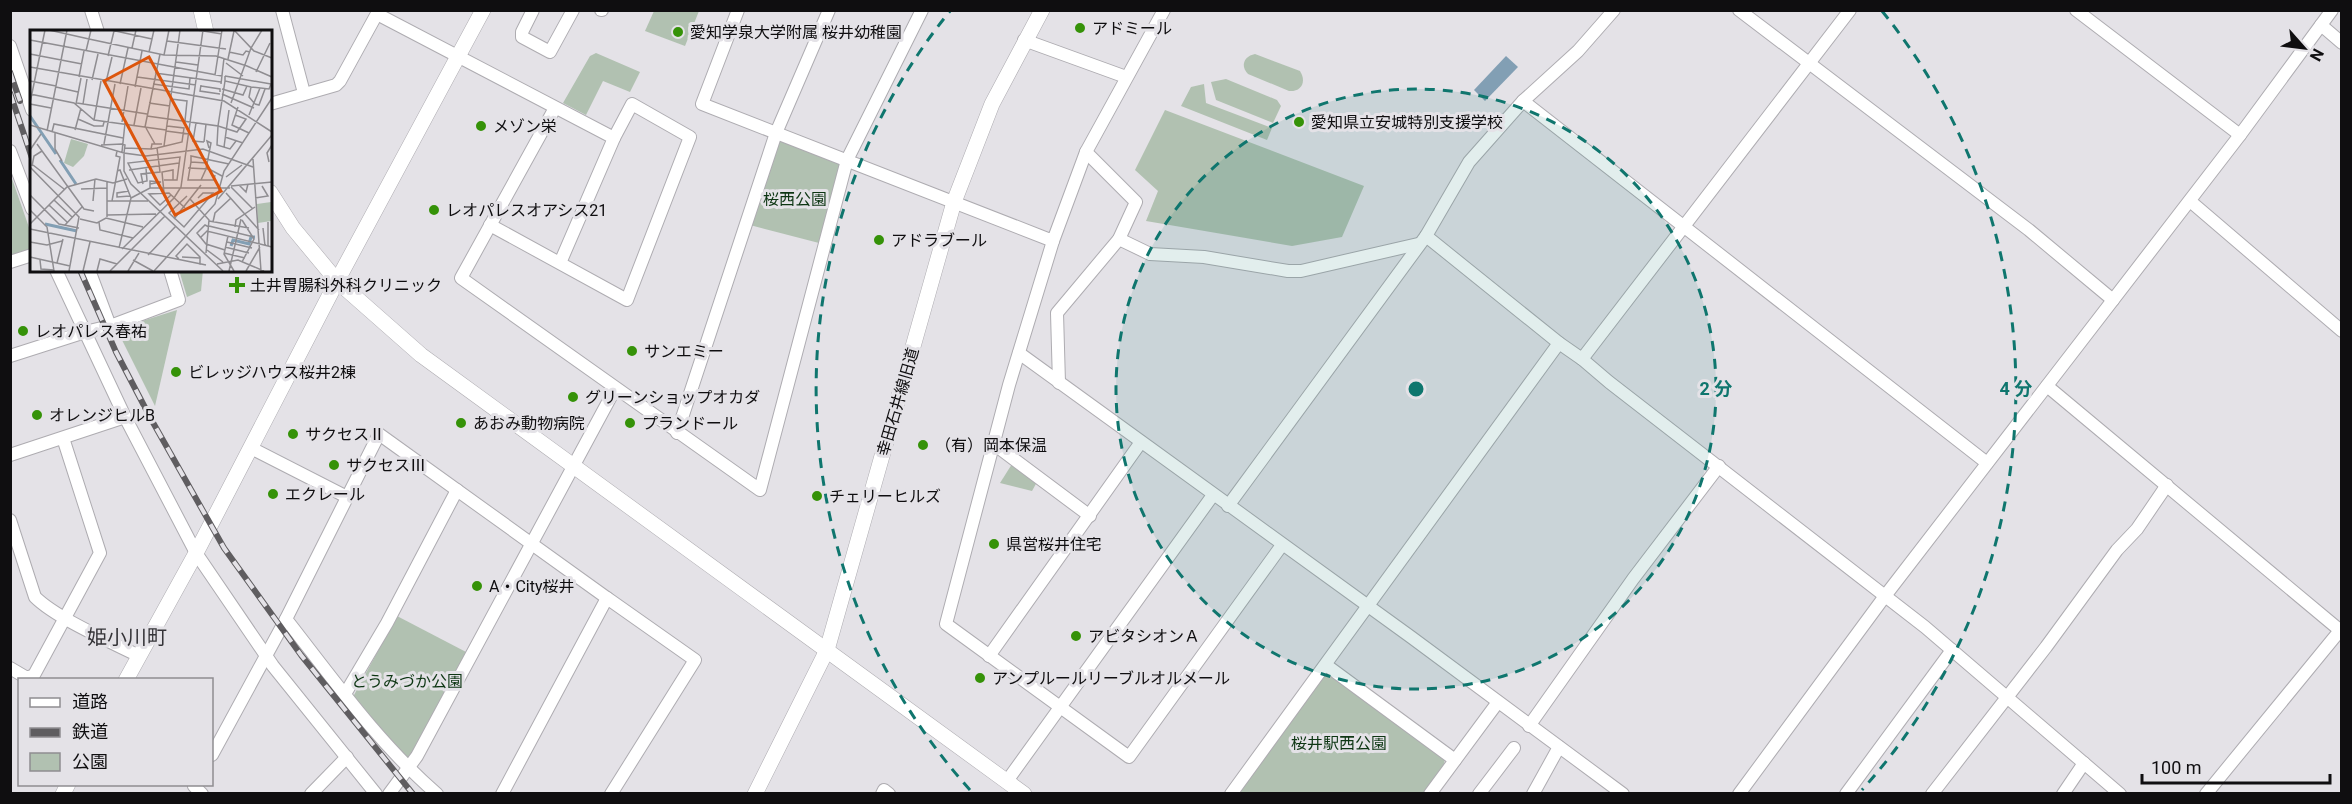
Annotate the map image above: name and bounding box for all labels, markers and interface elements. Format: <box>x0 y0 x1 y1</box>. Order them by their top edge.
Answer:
north arrow <box>2274 18 2334 78</box>
place label: アドミール <box>1092 19 1172 38</box>
marker: アドミール <box>1073 21 1087 35</box>
place label: 愛知学泉大学附属 桜井幼稚園 <box>690 23 902 42</box>
marker: 愛知学泉大学附属 桜井幼稚園 <box>671 25 685 39</box>
inset map <box>30 30 272 272</box>
text: N <box>2306 45 2328 64</box>
place label: 愛知県立安城特別支援学校 <box>1311 113 1503 132</box>
marker: 愛知県立安城特別支援学校 <box>1292 115 1306 129</box>
place label: メゾン栄 <box>493 117 557 136</box>
marker: メゾン栄 <box>474 119 488 133</box>
park label: 桜西公園 <box>763 190 827 209</box>
place label: レオパレスオアシス21 <box>446 201 607 220</box>
marker: レオパレスオアシス21 <box>427 203 441 217</box>
place label: アドラブール <box>891 231 987 250</box>
marker: アドラブール <box>872 233 886 247</box>
marker: 土井胃腸科外科クリニック <box>228 276 246 294</box>
place label: 土井胃腸科外科クリニック <box>250 276 442 295</box>
place label: レオパレス春祐 <box>35 322 147 341</box>
marker: レオパレス春祐 <box>16 324 30 338</box>
place label: サンエミー <box>644 342 724 361</box>
marker: サンエミー <box>625 344 639 358</box>
street label: 幸田石井線旧道 <box>873 346 923 458</box>
place label: ビレッジハウス桜井2棟 <box>188 363 356 382</box>
marker: ビレッジハウス桜井2棟 <box>169 365 183 379</box>
text: 2 分 <box>1700 378 1732 399</box>
text: 4 分 <box>2000 378 2032 399</box>
centre of rings <box>1406 379 1426 399</box>
place label: グリーンショップオカダ <box>585 388 760 407</box>
marker: グリーンショップオカダ <box>566 390 580 404</box>
place label: オレンジヒルB <box>49 406 155 425</box>
marker: オレンジヒルB <box>30 408 44 422</box>
place label: あおみ動物病院 <box>473 414 585 433</box>
place label: プランドール <box>642 414 738 433</box>
marker: あおみ動物病院 <box>454 416 468 430</box>
marker: プランドール <box>623 416 637 430</box>
place label: サクセスⅡ <box>305 425 385 444</box>
marker: サクセスⅡ <box>286 427 300 441</box>
place label: （有）岡本保温 <box>935 436 1047 455</box>
marker: （有）岡本保温 <box>916 438 930 452</box>
place label: サクセスⅢ <box>346 456 426 475</box>
marker: サクセスⅢ <box>327 458 341 472</box>
place label: エクレール <box>285 485 365 504</box>
marker: エクレール <box>266 487 280 501</box>
place label: チェリーヒルズ <box>829 487 941 506</box>
marker: チェリーヒルズ <box>810 489 824 503</box>
place label: 県営桜井住宅 <box>1006 535 1102 554</box>
marker: 県営桜井住宅 <box>987 537 1001 551</box>
place label: A・City桜井 <box>489 577 575 596</box>
marker: A・City桜井 <box>470 579 484 593</box>
district label: 姫小川町 <box>87 625 167 649</box>
place label: アビタシオンＡ <box>1088 627 1200 646</box>
marker: アビタシオンＡ <box>1069 629 1083 643</box>
place label: アンプルールリーブルオルメール <box>992 669 1230 688</box>
marker: アンプルールリーブルオルメール <box>973 671 987 685</box>
park label: とうみづか公園 <box>351 672 463 691</box>
legend <box>18 678 213 786</box>
text: 道路 <box>72 691 108 712</box>
text: 鉄道 <box>72 721 108 742</box>
park label: 桜井駅西公園 <box>1291 734 1387 753</box>
scale bar <box>2142 747 2330 785</box>
text: 公園 <box>72 751 108 772</box>
text: 100 m <box>2151 757 2202 778</box>

